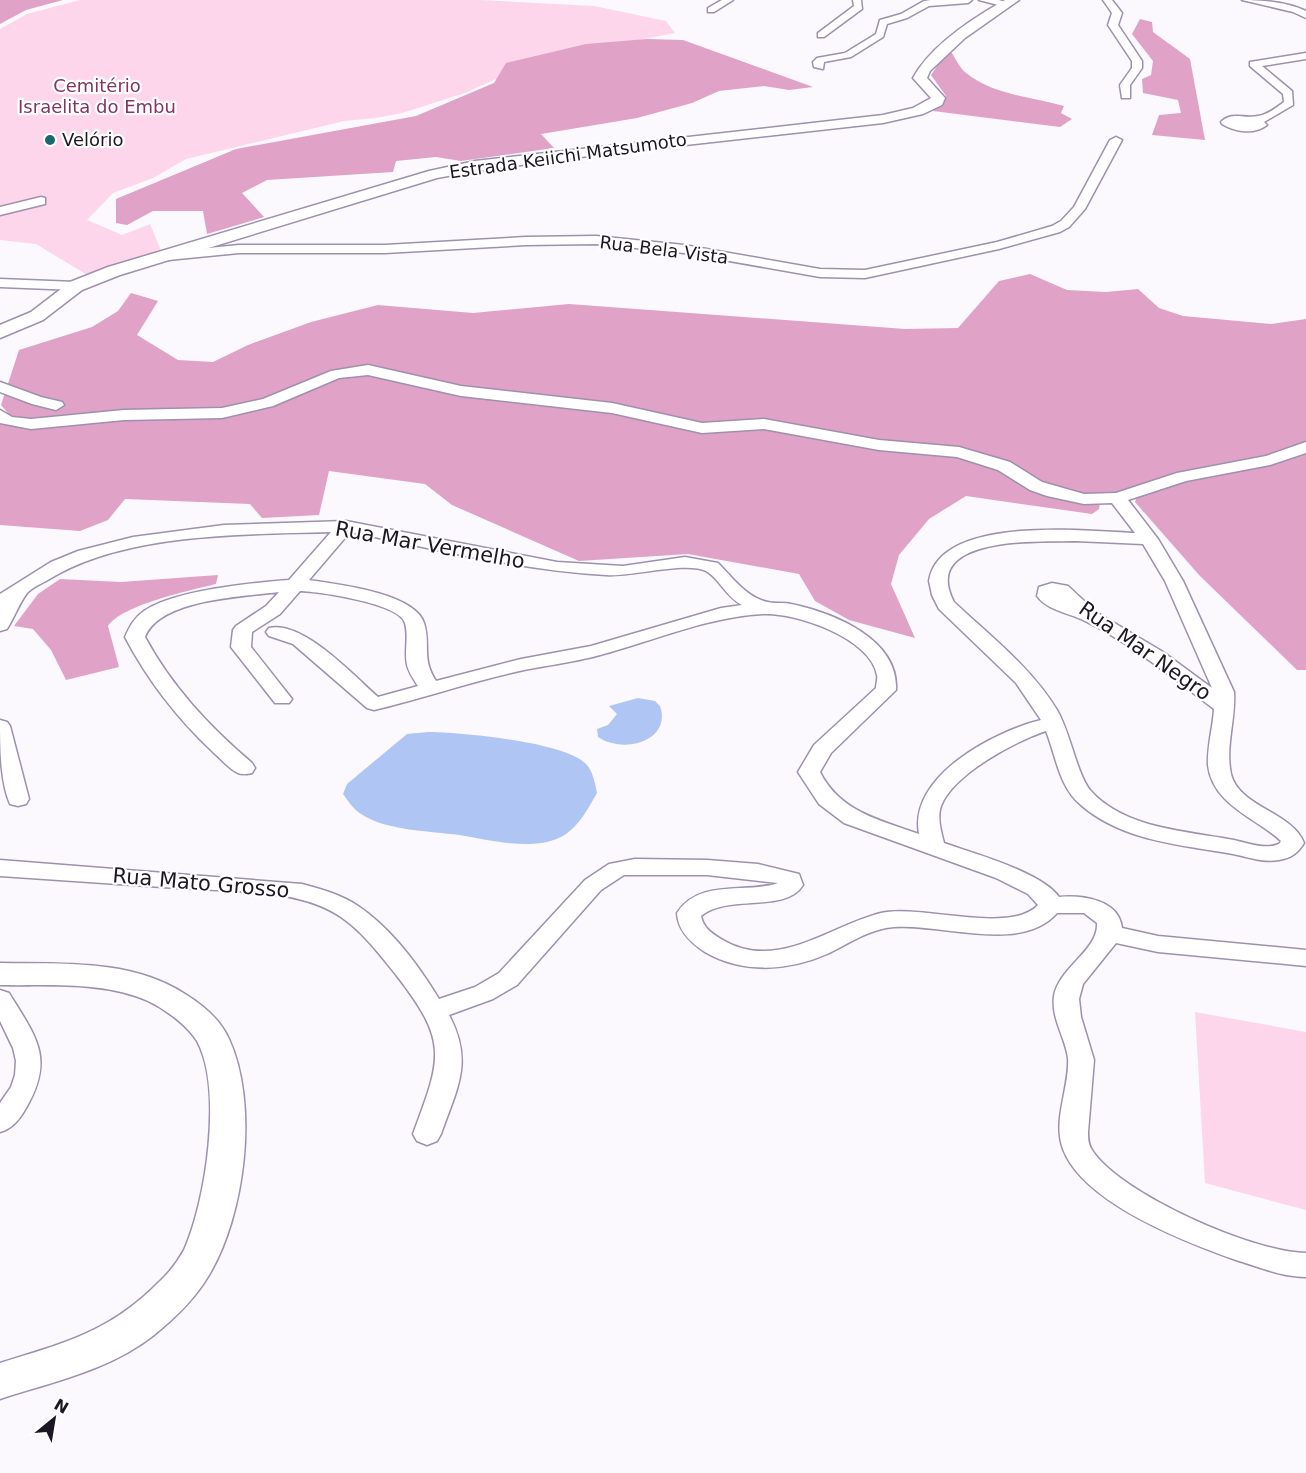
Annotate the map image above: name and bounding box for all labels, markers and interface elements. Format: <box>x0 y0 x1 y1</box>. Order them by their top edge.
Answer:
park label: Cemitério Israelita do Embu <box>18 75 176 117</box>
street label: Estrada Keiichi Matsumoto <box>448 128 688 183</box>
place label: Velório <box>62 129 123 150</box>
marker: Velório <box>43 133 57 147</box>
street label: Rua Bela Vista <box>599 231 730 268</box>
street label: Rua Mar Vermelho <box>333 517 527 573</box>
street label: Rua Mar Negro <box>1074 596 1216 706</box>
street label: Rua Mato Grosso <box>112 863 290 903</box>
north arrow <box>24 1389 84 1449</box>
text: N <box>51 1395 72 1418</box>

